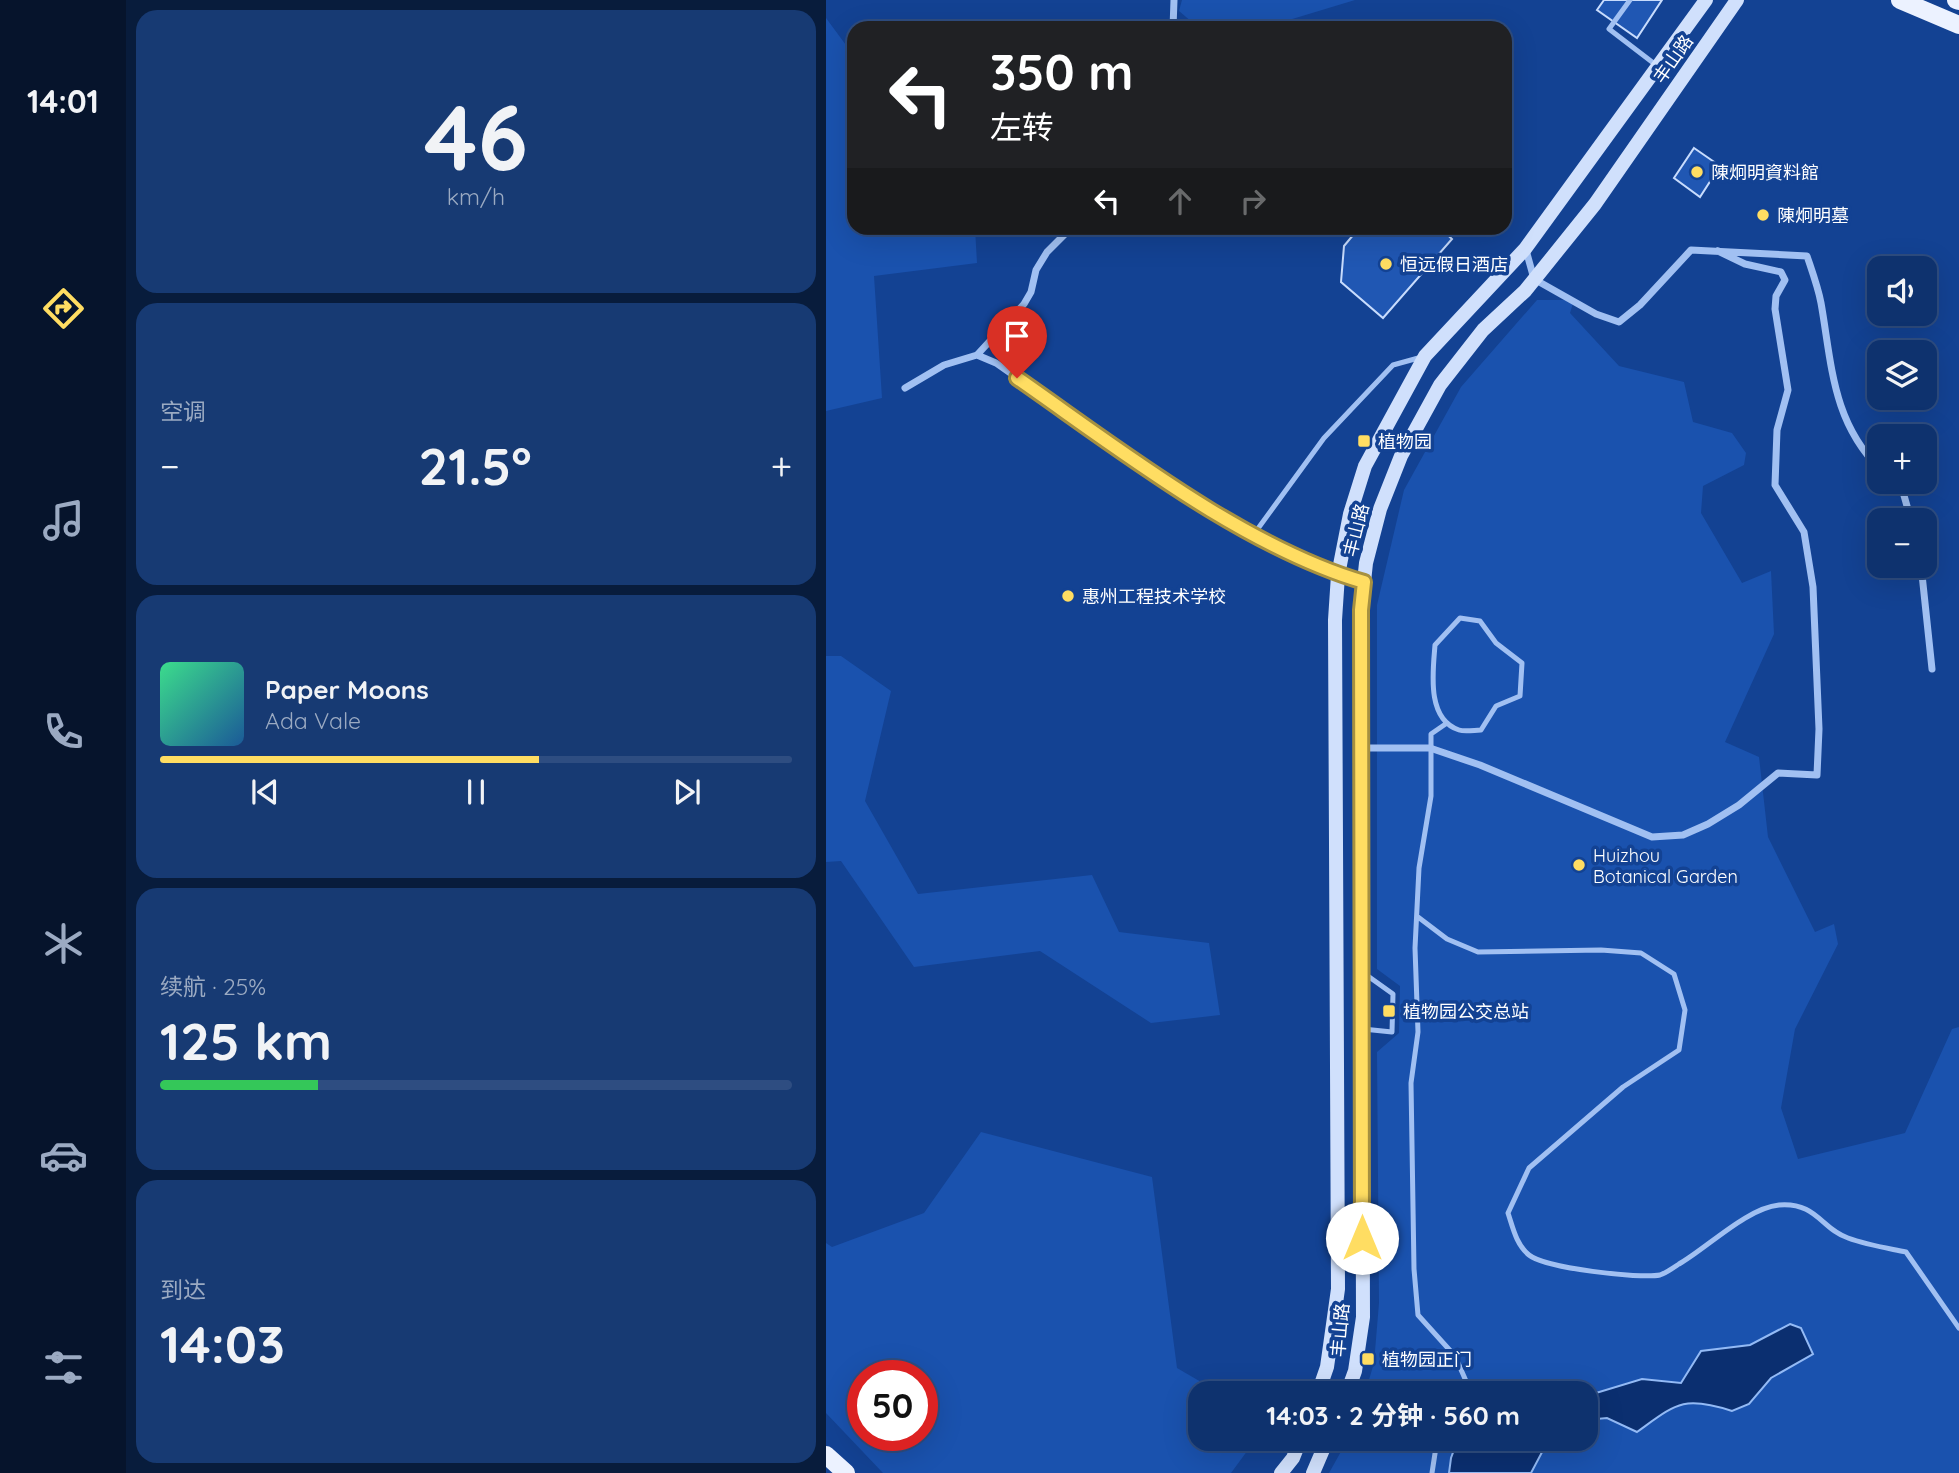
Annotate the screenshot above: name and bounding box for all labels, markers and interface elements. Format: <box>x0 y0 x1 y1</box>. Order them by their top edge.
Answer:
street label: 丰山路 <box>1648 30 1698 88</box>
text: 350 m <box>990 41 1134 102</box>
icon: left <box>875 49 966 140</box>
text: 46 <box>424 79 528 193</box>
text: 14:01 <box>27 81 99 121</box>
text: 左转 <box>990 107 1054 147</box>
place label: 陳炯明資料館 <box>1711 161 1819 184</box>
marker: 陳炯明資料館 <box>1689 164 1705 180</box>
text: km/h <box>447 182 505 211</box>
icon: left <box>1088 182 1126 220</box>
icon: ahead <box>1161 182 1199 220</box>
icon: right <box>1234 182 1272 220</box>
place label: 陳炯明墓 <box>1777 204 1849 227</box>
marker: 陳炯明墓 <box>1755 207 1771 223</box>
place label: 恒远假日酒店 <box>1400 253 1508 276</box>
marker: 恒远假日酒店 <box>1378 256 1394 272</box>
map controls <box>1867 256 1937 578</box>
button: sound <box>1867 256 1937 326</box>
icon: directions <box>39 284 88 333</box>
pin <box>987 306 1047 378</box>
icon: arrive <box>998 317 1036 355</box>
button: layers <box>1867 340 1937 410</box>
text: 空调 <box>160 397 206 426</box>
button: + <box>1867 424 1937 494</box>
place label: 植物园 <box>1378 430 1432 453</box>
text: 21.5° <box>419 433 532 498</box>
marker: 植物园 <box>1356 433 1372 449</box>
text: − <box>160 442 180 490</box>
text: + <box>771 442 792 490</box>
icon: music <box>39 496 88 545</box>
street label: 丰山路 <box>1338 501 1374 559</box>
button: − <box>1867 508 1937 578</box>
place label: 惠州工程技术学校 <box>1082 585 1226 608</box>
marker: 惠州工程技术学校 <box>1060 588 1076 604</box>
text: Paper Moons <box>265 673 429 706</box>
text: Ada Vale <box>265 706 361 735</box>
icon: phone <box>39 707 88 756</box>
icon: previous <box>246 773 284 811</box>
icon: pause <box>457 773 495 811</box>
icon: next <box>668 773 706 811</box>
place label: Huizhou Botanical Garden <box>1593 844 1738 888</box>
marker: Huizhou Botanical Garden <box>1571 857 1587 873</box>
icon: climate <box>39 919 88 968</box>
text: 续航 · 25% <box>160 972 266 1001</box>
place label: 植物园公交总站 <box>1403 1000 1529 1023</box>
marker: 植物园公交总站 <box>1381 1003 1397 1019</box>
text: 125 km <box>160 1008 332 1073</box>
icon: car <box>39 1131 88 1180</box>
position arrow <box>1325 1201 1399 1275</box>
text: 到达 <box>160 1275 206 1304</box>
street label: 丰山路 <box>1326 1302 1354 1358</box>
text: 14:03 <box>160 1311 285 1376</box>
icon: filters <box>39 1343 88 1392</box>
place label: 植物园正门 <box>1382 1348 1472 1371</box>
marker: 植物园正门 <box>1360 1351 1376 1367</box>
speed limit sign: 50 <box>847 1360 938 1451</box>
text: 14:03 · 2 分钟 · 560 m <box>1266 1399 1520 1432</box>

